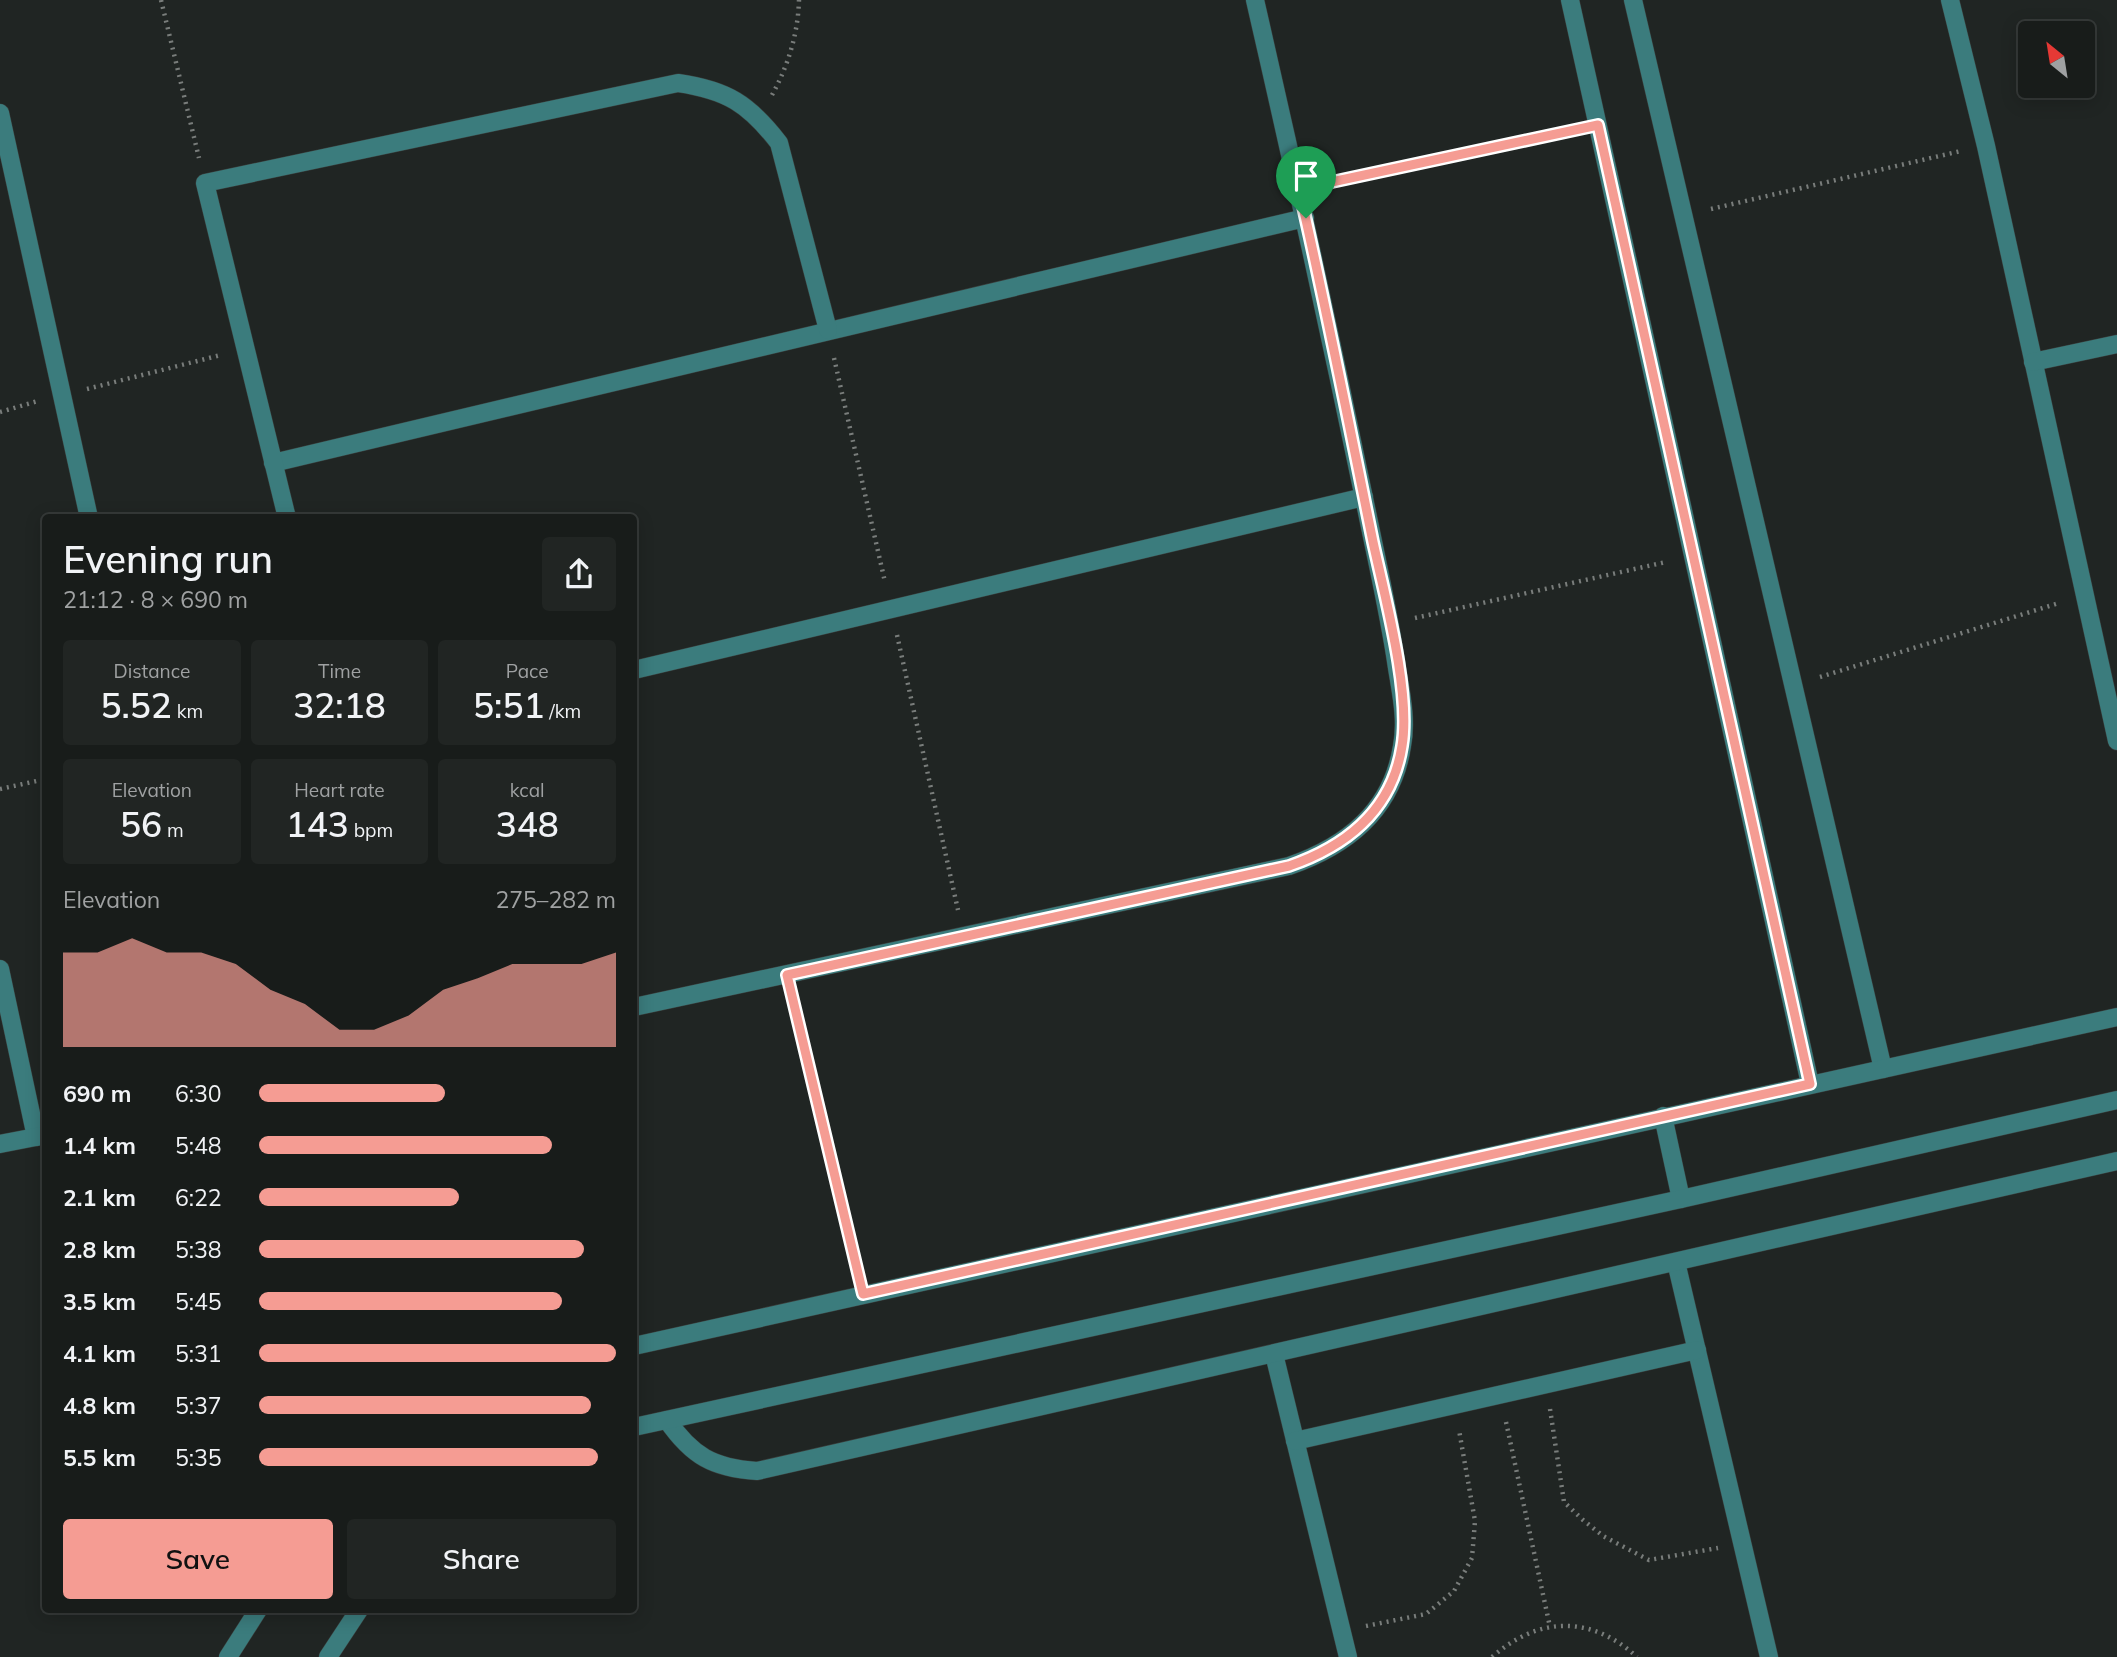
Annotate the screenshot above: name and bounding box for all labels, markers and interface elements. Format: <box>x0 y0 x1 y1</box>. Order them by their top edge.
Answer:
north arrow <box>2018 21 2095 98</box>
map controls <box>2018 21 2095 98</box>
pin <box>1276 146 1336 218</box>
icon: arrive <box>1287 157 1325 195</box>
text: Evening run <box>63 535 273 583</box>
button: share <box>542 537 616 611</box>
text: 21:12 · 8 × 690 m <box>63 585 248 614</box>
text: Distance <box>113 659 190 683</box>
text: Time <box>318 659 361 683</box>
text: Pace <box>506 659 549 683</box>
text: 5.52 <box>100 683 172 727</box>
text: 32:18 <box>293 683 386 727</box>
text: 5:51 <box>473 683 544 727</box>
text: km <box>172 699 203 723</box>
text: /km <box>544 699 581 723</box>
text: Elevation <box>112 778 192 802</box>
text: Heart rate <box>294 778 385 802</box>
text: kcal <box>510 778 545 802</box>
text: 56 <box>120 802 162 846</box>
text: 143 <box>286 802 349 846</box>
text: 348 <box>496 802 559 846</box>
text: m <box>162 818 184 842</box>
text: bpm <box>349 818 393 842</box>
text: Elevation <box>63 885 160 914</box>
text: 275–282 m <box>495 885 616 914</box>
text: 690 m <box>63 1079 131 1108</box>
text: 6:30 <box>175 1079 222 1108</box>
text: 1.4 km <box>63 1131 136 1160</box>
text: 5:48 <box>175 1131 222 1160</box>
text: 2.1 km <box>63 1183 136 1212</box>
text: 6:22 <box>175 1183 222 1212</box>
text: 2.8 km <box>63 1235 136 1264</box>
text: 5:38 <box>175 1235 222 1264</box>
text: 3.5 km <box>63 1287 136 1316</box>
text: 5:45 <box>175 1287 222 1316</box>
text: 4.1 km <box>63 1339 136 1368</box>
text: 5:31 <box>175 1339 222 1368</box>
text: 4.8 km <box>63 1391 136 1420</box>
text: 5:37 <box>175 1391 222 1420</box>
text: 5.5 km <box>63 1443 136 1472</box>
text: 5:35 <box>175 1443 222 1472</box>
button: Save <box>63 1519 333 1599</box>
button: Share <box>347 1519 616 1599</box>

